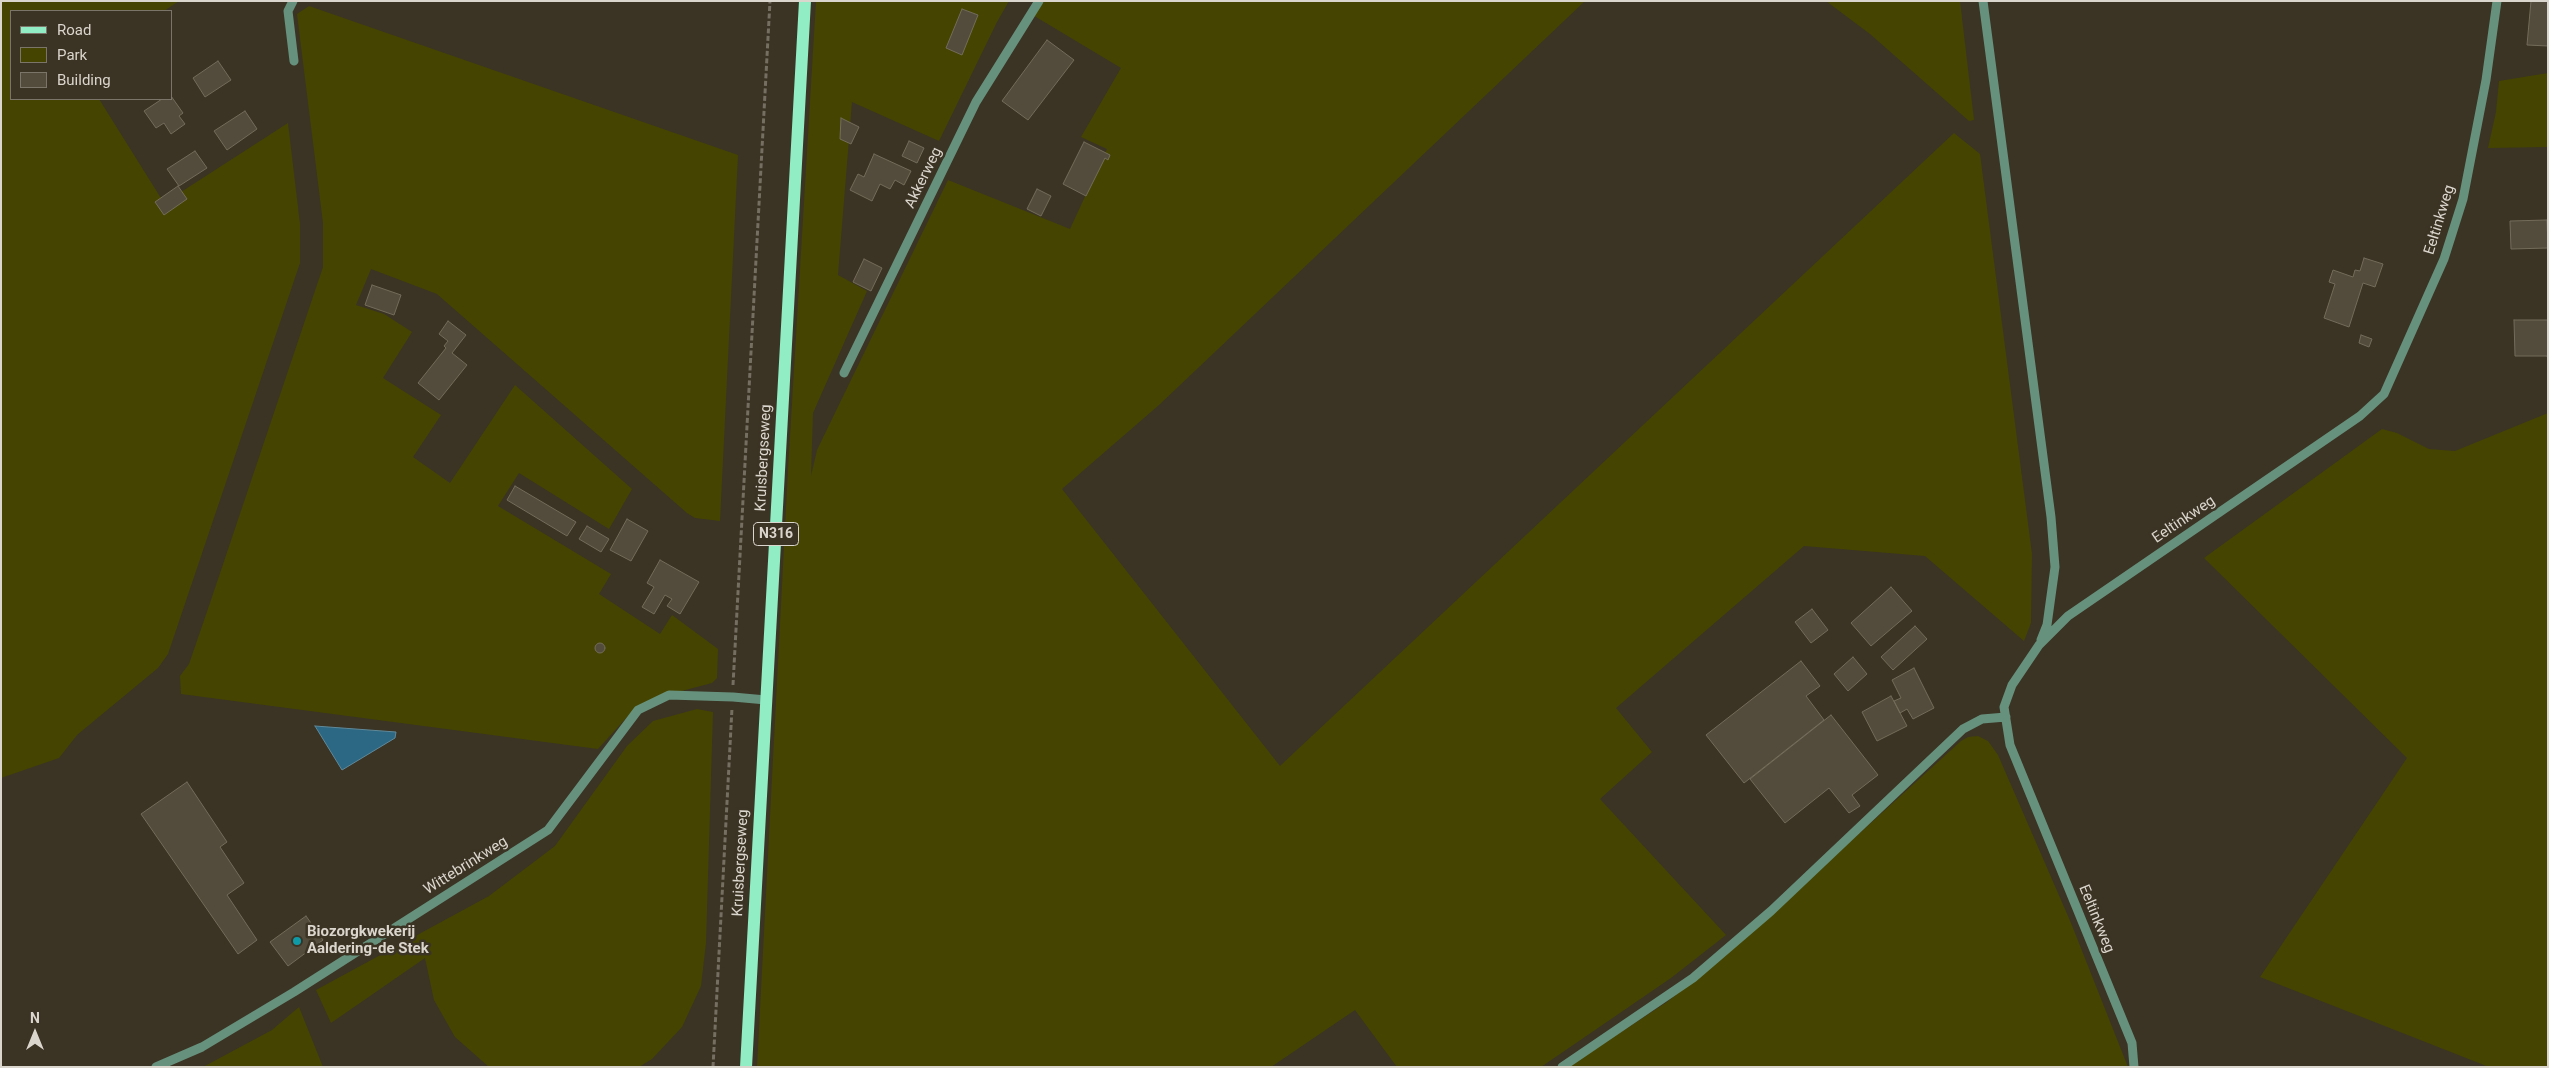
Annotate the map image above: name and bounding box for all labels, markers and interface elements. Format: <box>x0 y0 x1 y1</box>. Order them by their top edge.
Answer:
legend <box>10 10 172 100</box>
text: Road <box>57 21 91 39</box>
text: Park <box>57 46 87 64</box>
text: Building <box>57 71 111 89</box>
street label: Akkerweg <box>902 145 946 211</box>
street label: Eeltinkweg <box>2421 183 2459 257</box>
street label: Kruisbergseweg <box>752 404 776 512</box>
street label: Eeltinkweg <box>2149 492 2219 548</box>
road number: N316 <box>754 522 798 546</box>
street label: Kruisbergseweg <box>729 809 753 917</box>
street label: Wittebrinkweg <box>421 833 511 899</box>
street label: Eeltinkweg <box>2074 882 2118 956</box>
place label: Biozorgkwekerij Aaldering-de Stek <box>307 923 429 958</box>
marker: Biozorgkwekerij Aaldering-de Stek <box>291 935 303 947</box>
north arrow <box>10 1008 60 1058</box>
text: N <box>30 1010 40 1026</box>

